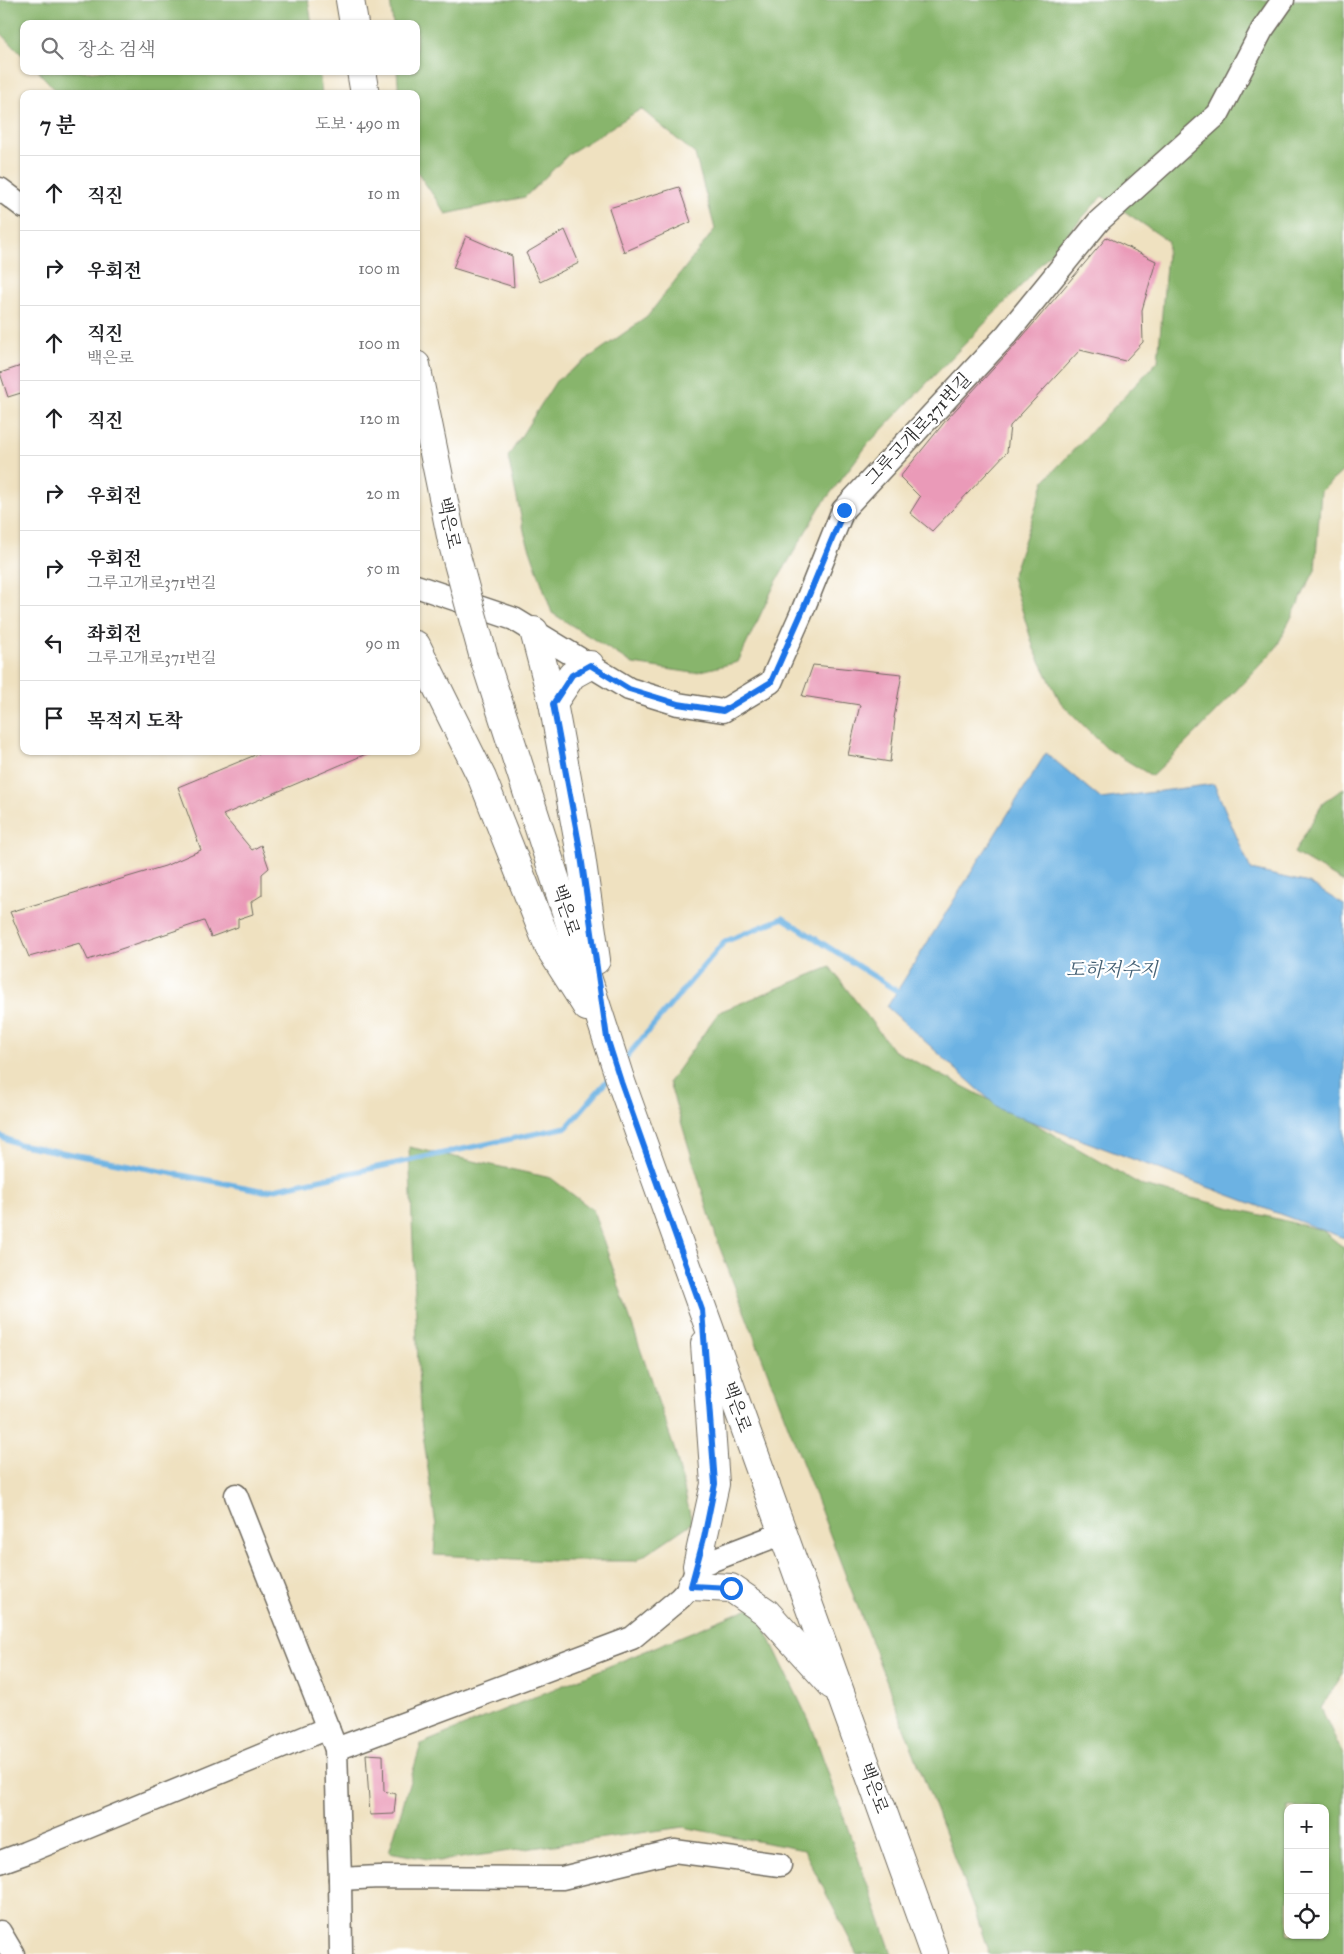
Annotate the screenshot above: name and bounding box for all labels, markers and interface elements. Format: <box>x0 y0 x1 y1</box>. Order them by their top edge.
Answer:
search box <box>20 20 420 75</box>
icon: search <box>38 34 66 62</box>
text: 장소 검색 <box>78 38 156 61</box>
text: 7 분 <box>40 112 76 138</box>
text: 도보 · 490 m <box>315 114 400 133</box>
icon: ahead <box>40 179 68 207</box>
text: 직진 <box>87 184 124 207</box>
text: 10 m <box>368 184 400 203</box>
icon: right <box>40 254 68 282</box>
text: 우회전 <box>87 259 142 282</box>
text: 100 m <box>358 259 400 278</box>
text: 직진 <box>87 322 124 345</box>
icon: ahead <box>40 329 68 357</box>
text: 100 m <box>358 334 400 353</box>
text: 백은로 <box>87 348 133 367</box>
street label: 그루고개로371번길 <box>860 368 976 490</box>
icon: ahead <box>40 404 68 432</box>
text: 직진 <box>87 409 124 432</box>
text: 120 m <box>360 409 400 428</box>
icon: right <box>40 479 68 507</box>
text: 우회전 <box>87 484 142 507</box>
text: 20 m <box>366 484 400 503</box>
street label: 백은로 <box>433 495 465 551</box>
route end <box>833 499 856 522</box>
text: 우회전 <box>87 547 142 570</box>
icon: right <box>40 554 68 582</box>
text: 50 m <box>366 559 400 578</box>
text: 그루고개로371번길 <box>87 573 216 592</box>
text: 좌회전 <box>87 622 142 645</box>
icon: left <box>40 629 68 657</box>
text: 90 m <box>365 634 400 653</box>
text: 그루고개로371번길 <box>87 648 216 667</box>
icon: arrive <box>40 704 68 732</box>
text: 목적지 도착 <box>87 709 183 732</box>
street label: 백은로 <box>547 882 585 938</box>
water label: 도하저수지 <box>1066 958 1160 981</box>
street label: 백은로 <box>718 1379 756 1435</box>
route start <box>720 1577 743 1600</box>
street label: 백은로 <box>855 1760 893 1816</box>
map controls <box>1284 1804 1329 1939</box>
button: + <box>1284 1804 1329 1849</box>
button: − <box>1284 1849 1329 1894</box>
button: locate <box>1284 1894 1329 1939</box>

